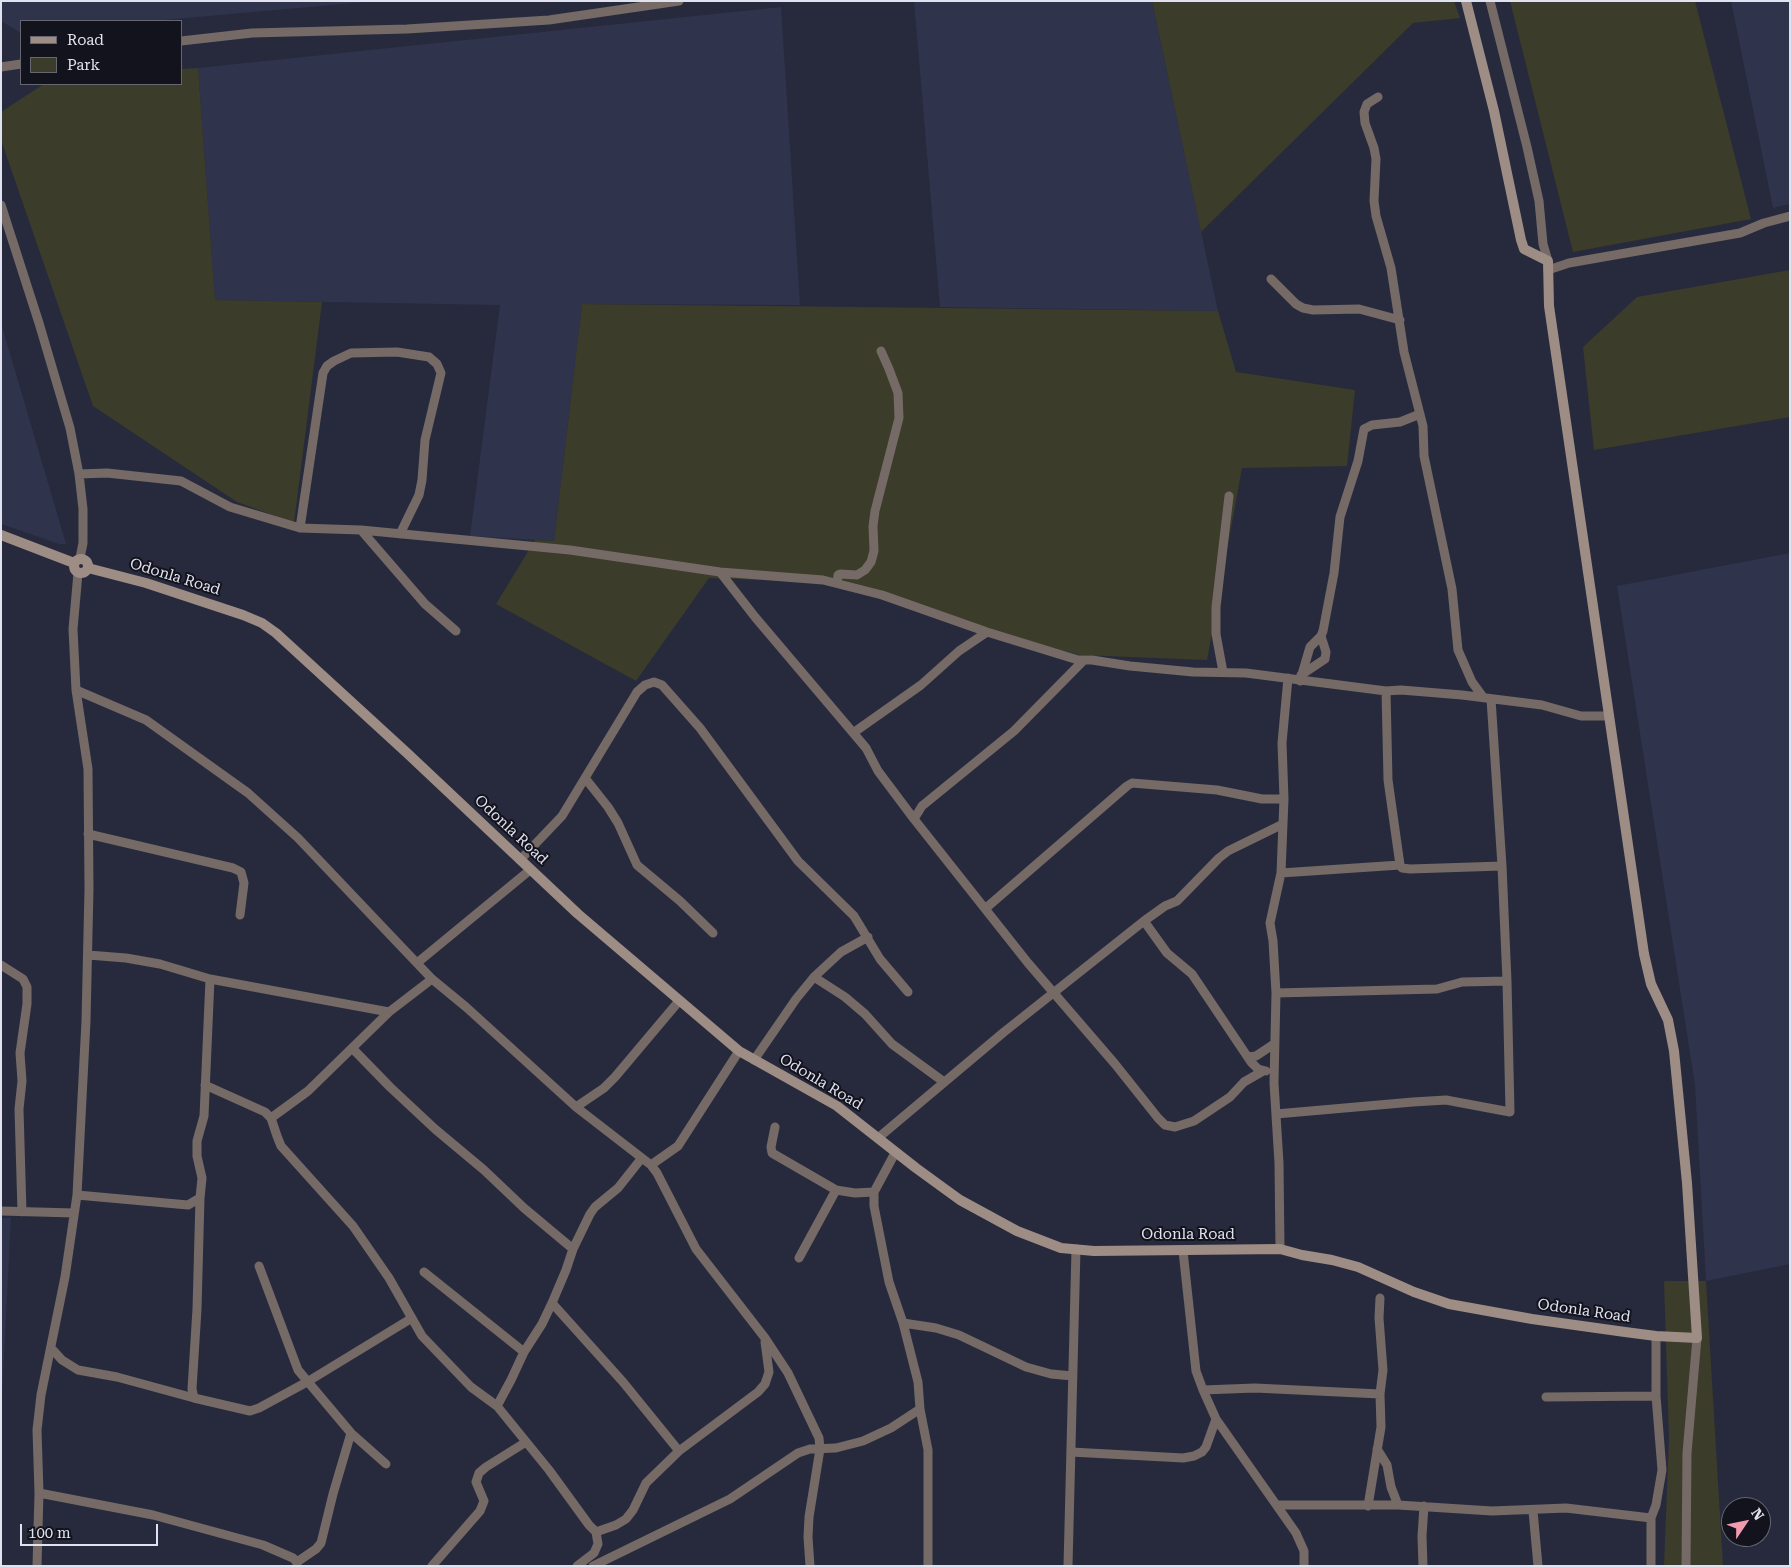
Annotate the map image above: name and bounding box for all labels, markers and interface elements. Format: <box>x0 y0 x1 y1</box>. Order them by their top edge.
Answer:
legend <box>20 20 182 85</box>
text: Road <box>67 31 104 49</box>
text: Park <box>67 56 100 74</box>
street label: Odonla Road <box>128 555 222 599</box>
street label: Odonla Road <box>471 791 551 869</box>
street label: Odonla Road <box>776 1050 866 1114</box>
street label: Odonla Road <box>1141 1226 1235 1244</box>
street label: Odonla Road <box>1536 1296 1632 1326</box>
north arrow <box>1721 1497 1771 1547</box>
text: N <box>1748 1505 1767 1523</box>
scale bar <box>22 1514 160 1546</box>
text: 100 m <box>28 1524 71 1542</box>

